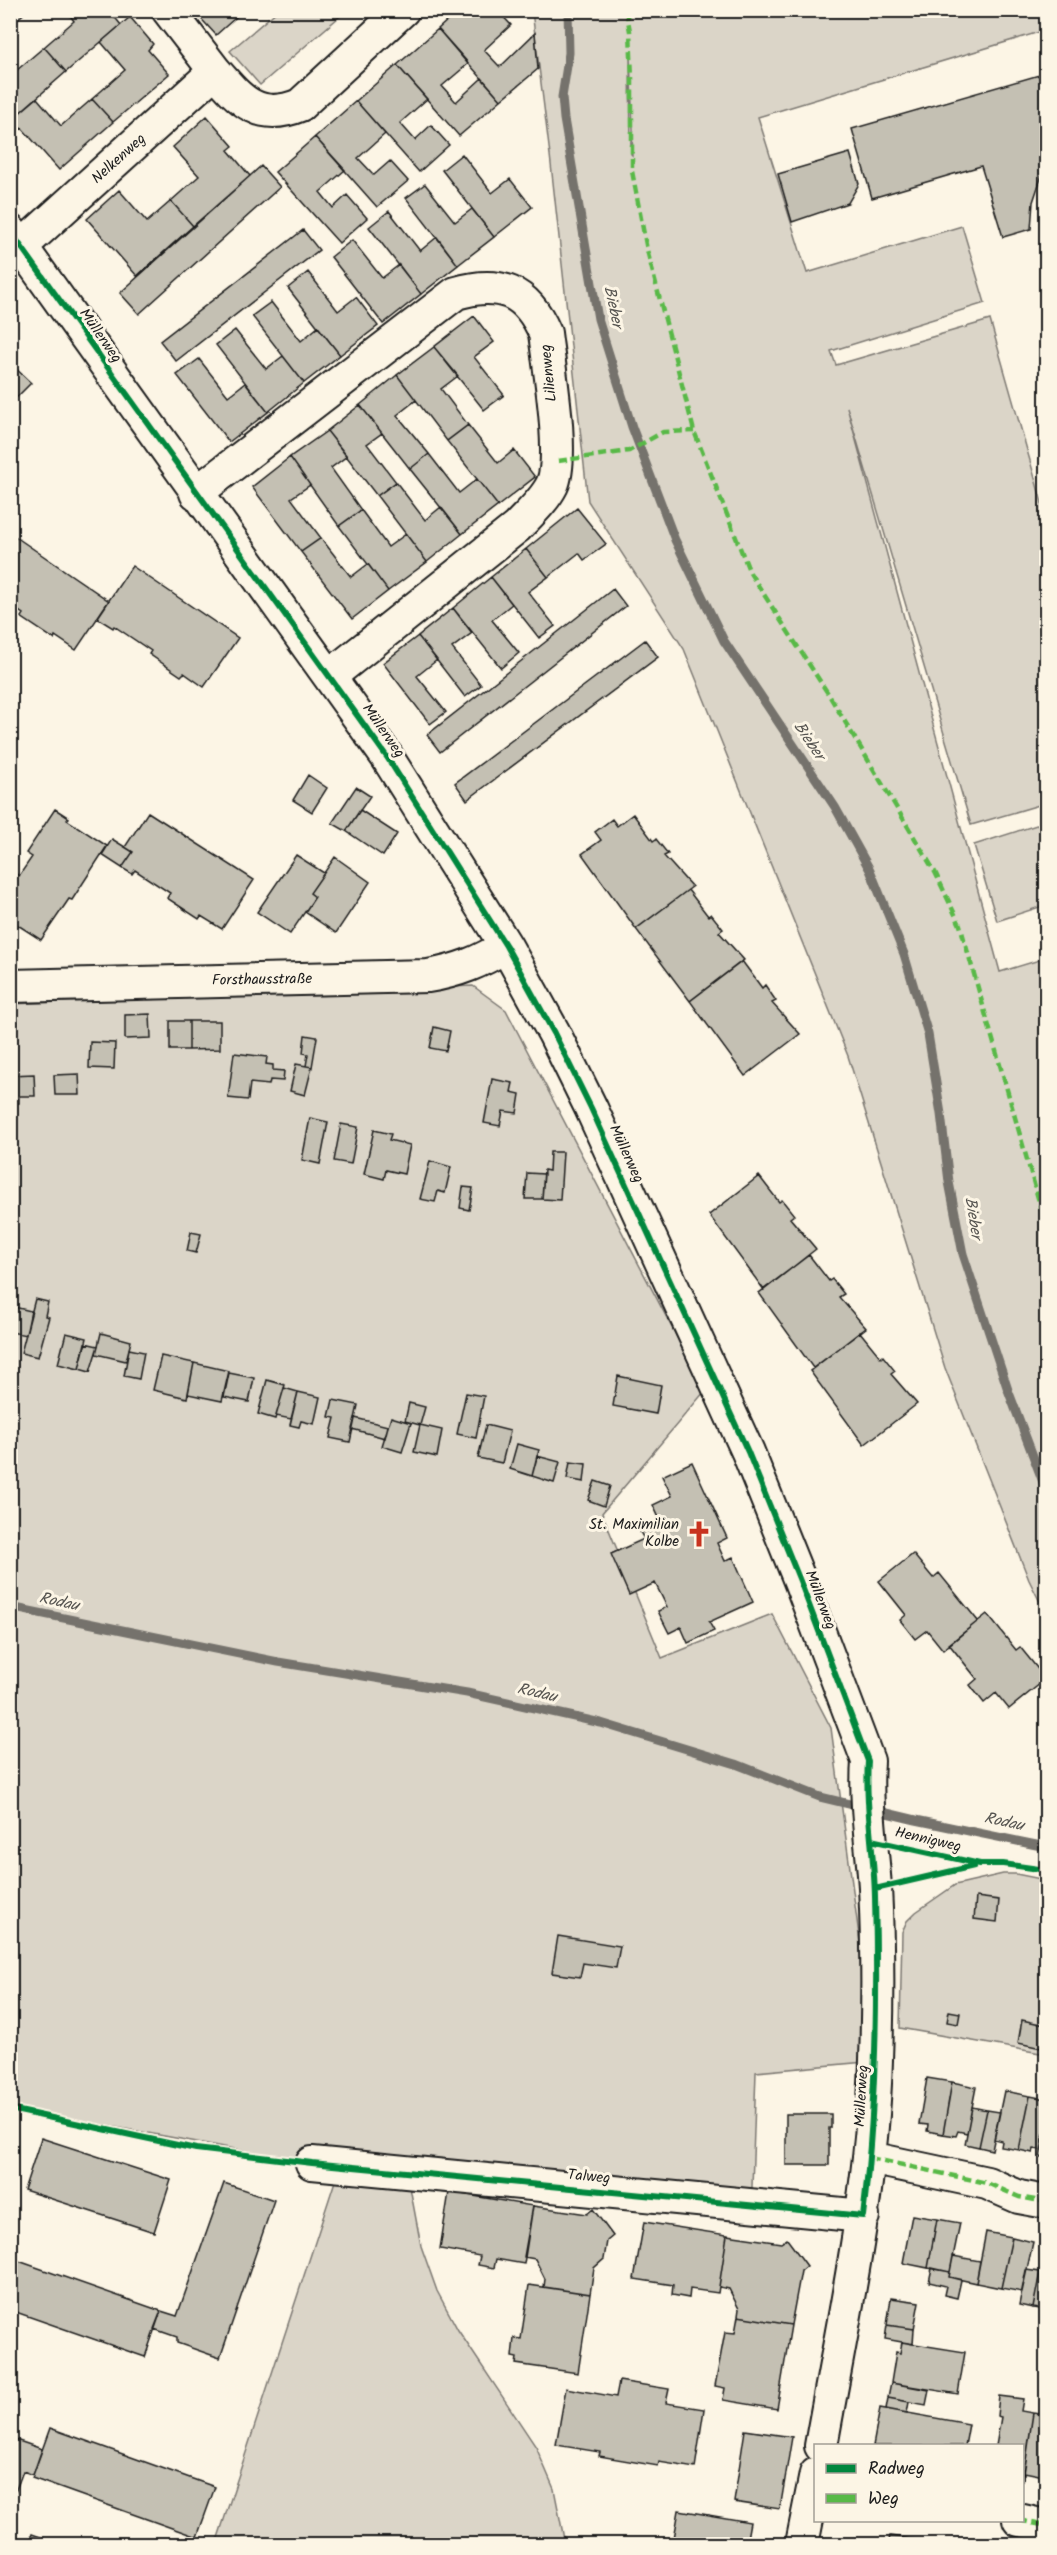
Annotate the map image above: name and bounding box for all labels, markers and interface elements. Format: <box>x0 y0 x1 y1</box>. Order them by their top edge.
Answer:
street label: Nelkenweg <box>86 128 152 190</box>
water label: Bieber <box>596 284 630 334</box>
street label: Müllerweg <box>72 304 128 368</box>
street label: Lilienweg <box>534 343 564 403</box>
street label: Müllerweg <box>355 699 411 763</box>
water label: Bieber <box>787 717 833 769</box>
street label: Forsthausstraße <box>212 967 313 993</box>
street label: Müllerweg <box>602 1121 650 1187</box>
water label: Bieber <box>957 1195 989 1244</box>
place label: St. Maximilian Kolbe <box>589 1513 679 1554</box>
church icon: St. Maximilian Kolbe <box>684 1519 714 1549</box>
street label: Müllerweg <box>798 1567 842 1633</box>
water label: Rodau <box>37 1586 83 1619</box>
water label: Rodau <box>515 1676 561 1710</box>
water label: Rodau <box>982 1806 1028 1839</box>
street label: Hennigweg <box>892 1821 964 1859</box>
street label: Müllerweg <box>848 2064 876 2128</box>
street label: Talweg <box>567 2163 611 2191</box>
legend <box>814 2444 1024 2522</box>
text: Radweg <box>868 2455 925 2484</box>
text: Weg <box>868 2485 899 2514</box>

